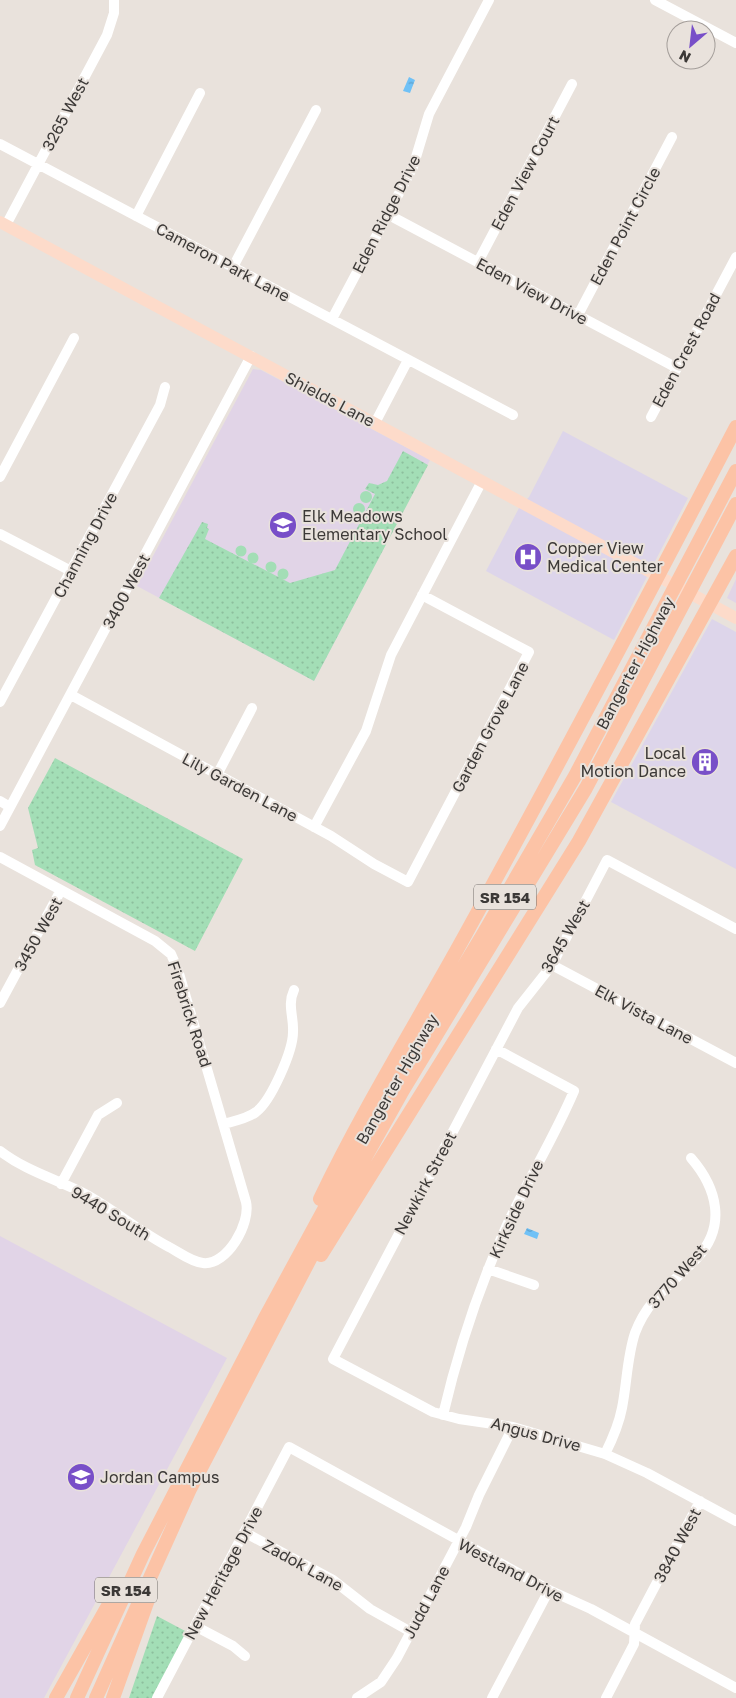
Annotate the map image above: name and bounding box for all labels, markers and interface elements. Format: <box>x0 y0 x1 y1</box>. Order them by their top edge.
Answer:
north arrow <box>666 20 716 70</box>
text: N <box>676 47 693 67</box>
street label: 3265 West <box>37 74 93 154</box>
street label: Eden View Court <box>486 112 564 234</box>
street label: Eden Ridge Drive <box>348 151 424 277</box>
street label: Eden Point Circle <box>585 163 665 289</box>
street label: Cameron Park Lane <box>153 218 293 306</box>
street label: Eden View Drive <box>473 253 591 329</box>
street label: Eden Crest Road <box>647 289 725 411</box>
street label: Shields Lane <box>282 367 378 431</box>
street label: Channing Drive <box>49 489 121 601</box>
place label: Elk Meadows Elementary School <box>302 506 447 544</box>
school or university icon: Elk Meadows Elementary School <box>268 510 298 540</box>
place label: Copper View Medical Center <box>547 538 663 576</box>
hospital icon: Copper View Medical Center <box>513 542 543 572</box>
street label: 3400 West <box>98 550 154 632</box>
street label: Bangerter Highway <box>592 593 678 733</box>
street label: Garden Grove Lane <box>447 658 533 796</box>
place label: Local Motion Dance <box>580 743 686 781</box>
building icon: Local Motion Dance <box>690 747 720 777</box>
street label: Lily Garden Lane <box>179 748 301 826</box>
road number: SR 154 <box>474 884 536 910</box>
street label: 3450 West <box>10 894 66 974</box>
street label: 3645 West <box>536 896 594 976</box>
street label: Firebrick Road <box>163 958 217 1070</box>
street label: Elk Vista Lane <box>591 980 697 1048</box>
street label: Bangerter Highway <box>351 1010 443 1148</box>
street label: Newkirk Street <box>389 1128 461 1238</box>
street label: Kirkside Drive <box>485 1157 547 1261</box>
street label: 9440 South <box>68 1182 154 1244</box>
street label: 3770 West <box>643 1240 711 1312</box>
street label: Angus Drive <box>489 1412 583 1456</box>
school or university icon: Jordan Campus <box>66 1462 96 1492</box>
place label: Jordan Campus <box>100 1467 219 1487</box>
street label: New Heritage Drive <box>179 1503 267 1643</box>
street label: 3840 West <box>649 1504 705 1586</box>
street label: Westland Drive <box>455 1534 567 1606</box>
street label: Zadok Lane <box>259 1535 347 1595</box>
street label: Judd Lane <box>398 1562 454 1642</box>
road number: SR 154 <box>95 1578 157 1602</box>

